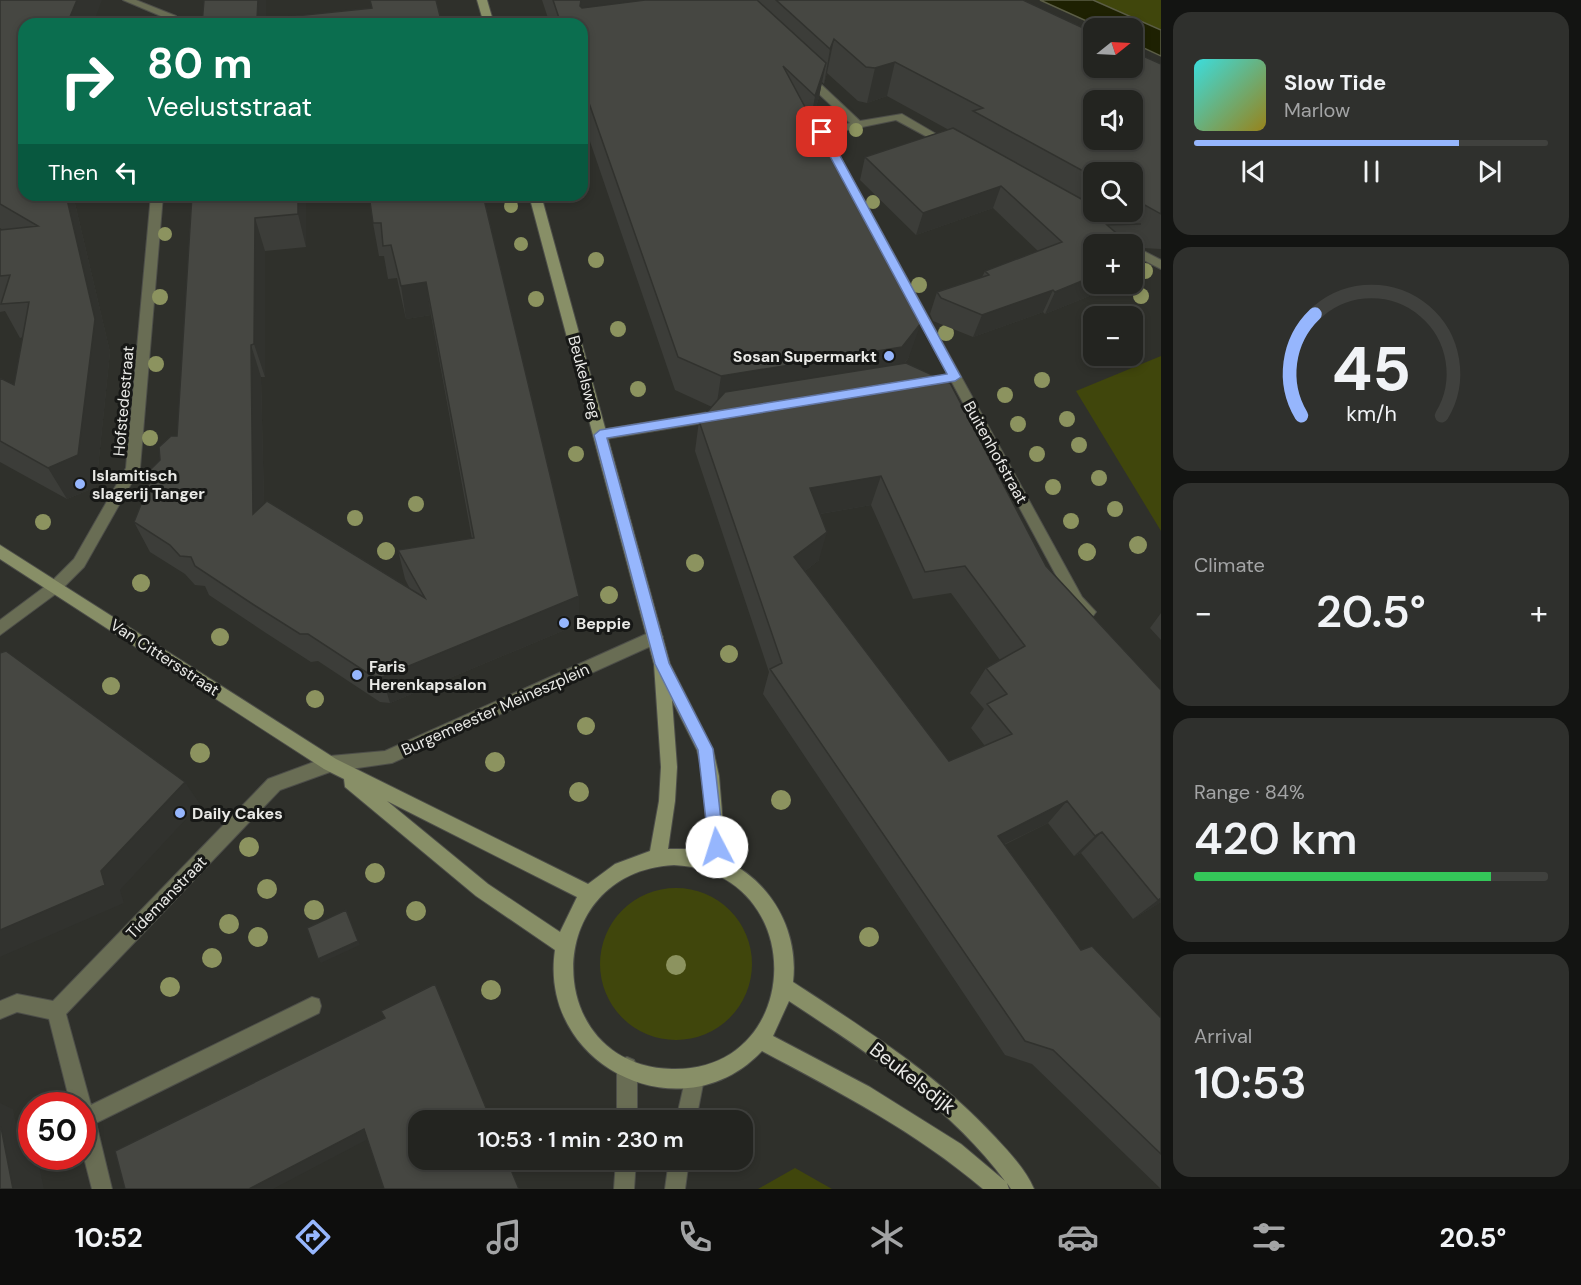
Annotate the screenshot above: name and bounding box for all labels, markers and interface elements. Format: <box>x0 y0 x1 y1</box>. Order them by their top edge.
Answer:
north arrow <box>1083 18 1143 78</box>
map controls <box>1083 18 1143 366</box>
text: 80 m <box>147 36 253 91</box>
icon: right <box>48 42 126 120</box>
text: Slow Tide <box>1284 68 1386 97</box>
text: Veeluststraat <box>147 89 312 124</box>
button: sound <box>1083 90 1143 150</box>
text: Marlow <box>1284 97 1350 123</box>
pin <box>796 106 847 157</box>
icon: arrive <box>805 115 838 148</box>
icon: previous <box>1237 155 1270 188</box>
icon: pause <box>1355 155 1388 188</box>
icon: next <box>1473 155 1506 188</box>
icon: left <box>110 156 143 189</box>
text: Then <box>48 158 98 187</box>
button: search <box>1083 162 1143 222</box>
button: + <box>1083 234 1143 294</box>
button: − <box>1083 306 1143 366</box>
text: 45 <box>1331 328 1411 409</box>
street label: Beukelsweg <box>563 333 606 421</box>
street label: Hofstedestraat <box>108 345 139 457</box>
place label: Sosan Supermarkt <box>733 346 877 367</box>
marker: Sosan Supermarkt <box>882 349 896 363</box>
street label: Buitenhofstraat <box>959 397 1032 507</box>
text: km/h <box>1346 401 1396 429</box>
place label: Islamitisch slagerij Tanger <box>92 465 205 504</box>
marker: Islamitisch slagerij Tanger <box>73 477 87 491</box>
text: Climate <box>1194 552 1265 578</box>
text: 20.5° <box>1316 582 1426 641</box>
text: − <box>1194 591 1212 634</box>
text: + <box>1530 591 1548 634</box>
place label: Beppie <box>576 613 631 634</box>
street label: Van Cittersstraat <box>106 614 223 701</box>
marker: Beppie <box>557 616 571 630</box>
place label: Faris Herenkapsalon <box>369 656 487 695</box>
street label: Burgemeester Meineszplein <box>398 659 592 760</box>
marker: Faris Herenkapsalon <box>350 668 364 682</box>
text: Range · 84% <box>1194 779 1305 805</box>
place label: Daily Cakes <box>192 803 283 824</box>
marker: Daily Cakes <box>173 806 187 820</box>
text: 420 km <box>1194 809 1358 868</box>
position arrow <box>685 815 749 879</box>
street label: Tidemanstraat <box>121 851 211 943</box>
text: Arrival <box>1194 1023 1252 1049</box>
street label: Beukelsdijk <box>865 1036 961 1120</box>
text: 10:53 <box>1194 1053 1307 1112</box>
speed limit sign: 50 <box>18 1092 96 1170</box>
text: 10:53 · 1 min · 230 m <box>477 1125 684 1154</box>
icon: directions <box>292 1216 334 1258</box>
icon: music <box>483 1216 525 1258</box>
icon: phone <box>674 1216 716 1258</box>
icon: climate <box>866 1216 908 1258</box>
icon: car <box>1057 1216 1099 1258</box>
icon: filters <box>1248 1216 1290 1258</box>
text: 10:52 <box>75 1220 143 1255</box>
text: 20.5° <box>1440 1220 1506 1255</box>

